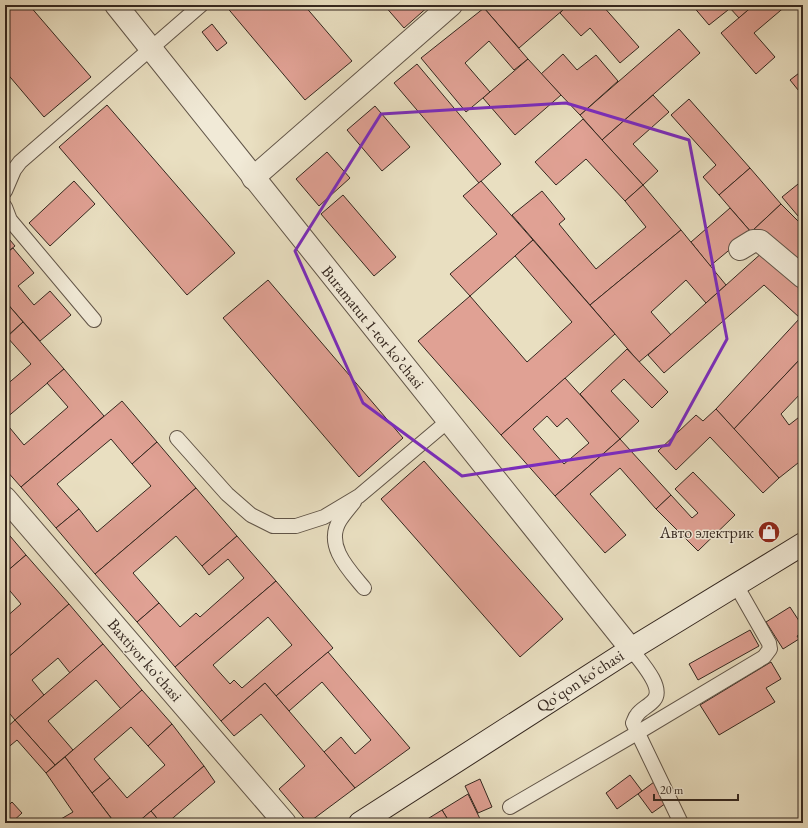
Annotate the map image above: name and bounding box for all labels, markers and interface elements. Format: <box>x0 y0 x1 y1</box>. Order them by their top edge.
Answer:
street label: Buramatut 1-tor koʼchasi <box>317 261 429 393</box>
shop icon: Авто электрик <box>756 519 782 545</box>
place label: Авто электрик <box>659 522 754 543</box>
street label: Baxtiyor koʻchasi <box>103 614 187 706</box>
street label: Qoʻqon koʻchasi <box>532 645 628 717</box>
scale bar <box>654 776 738 802</box>
text: 20 m <box>660 782 684 798</box>

